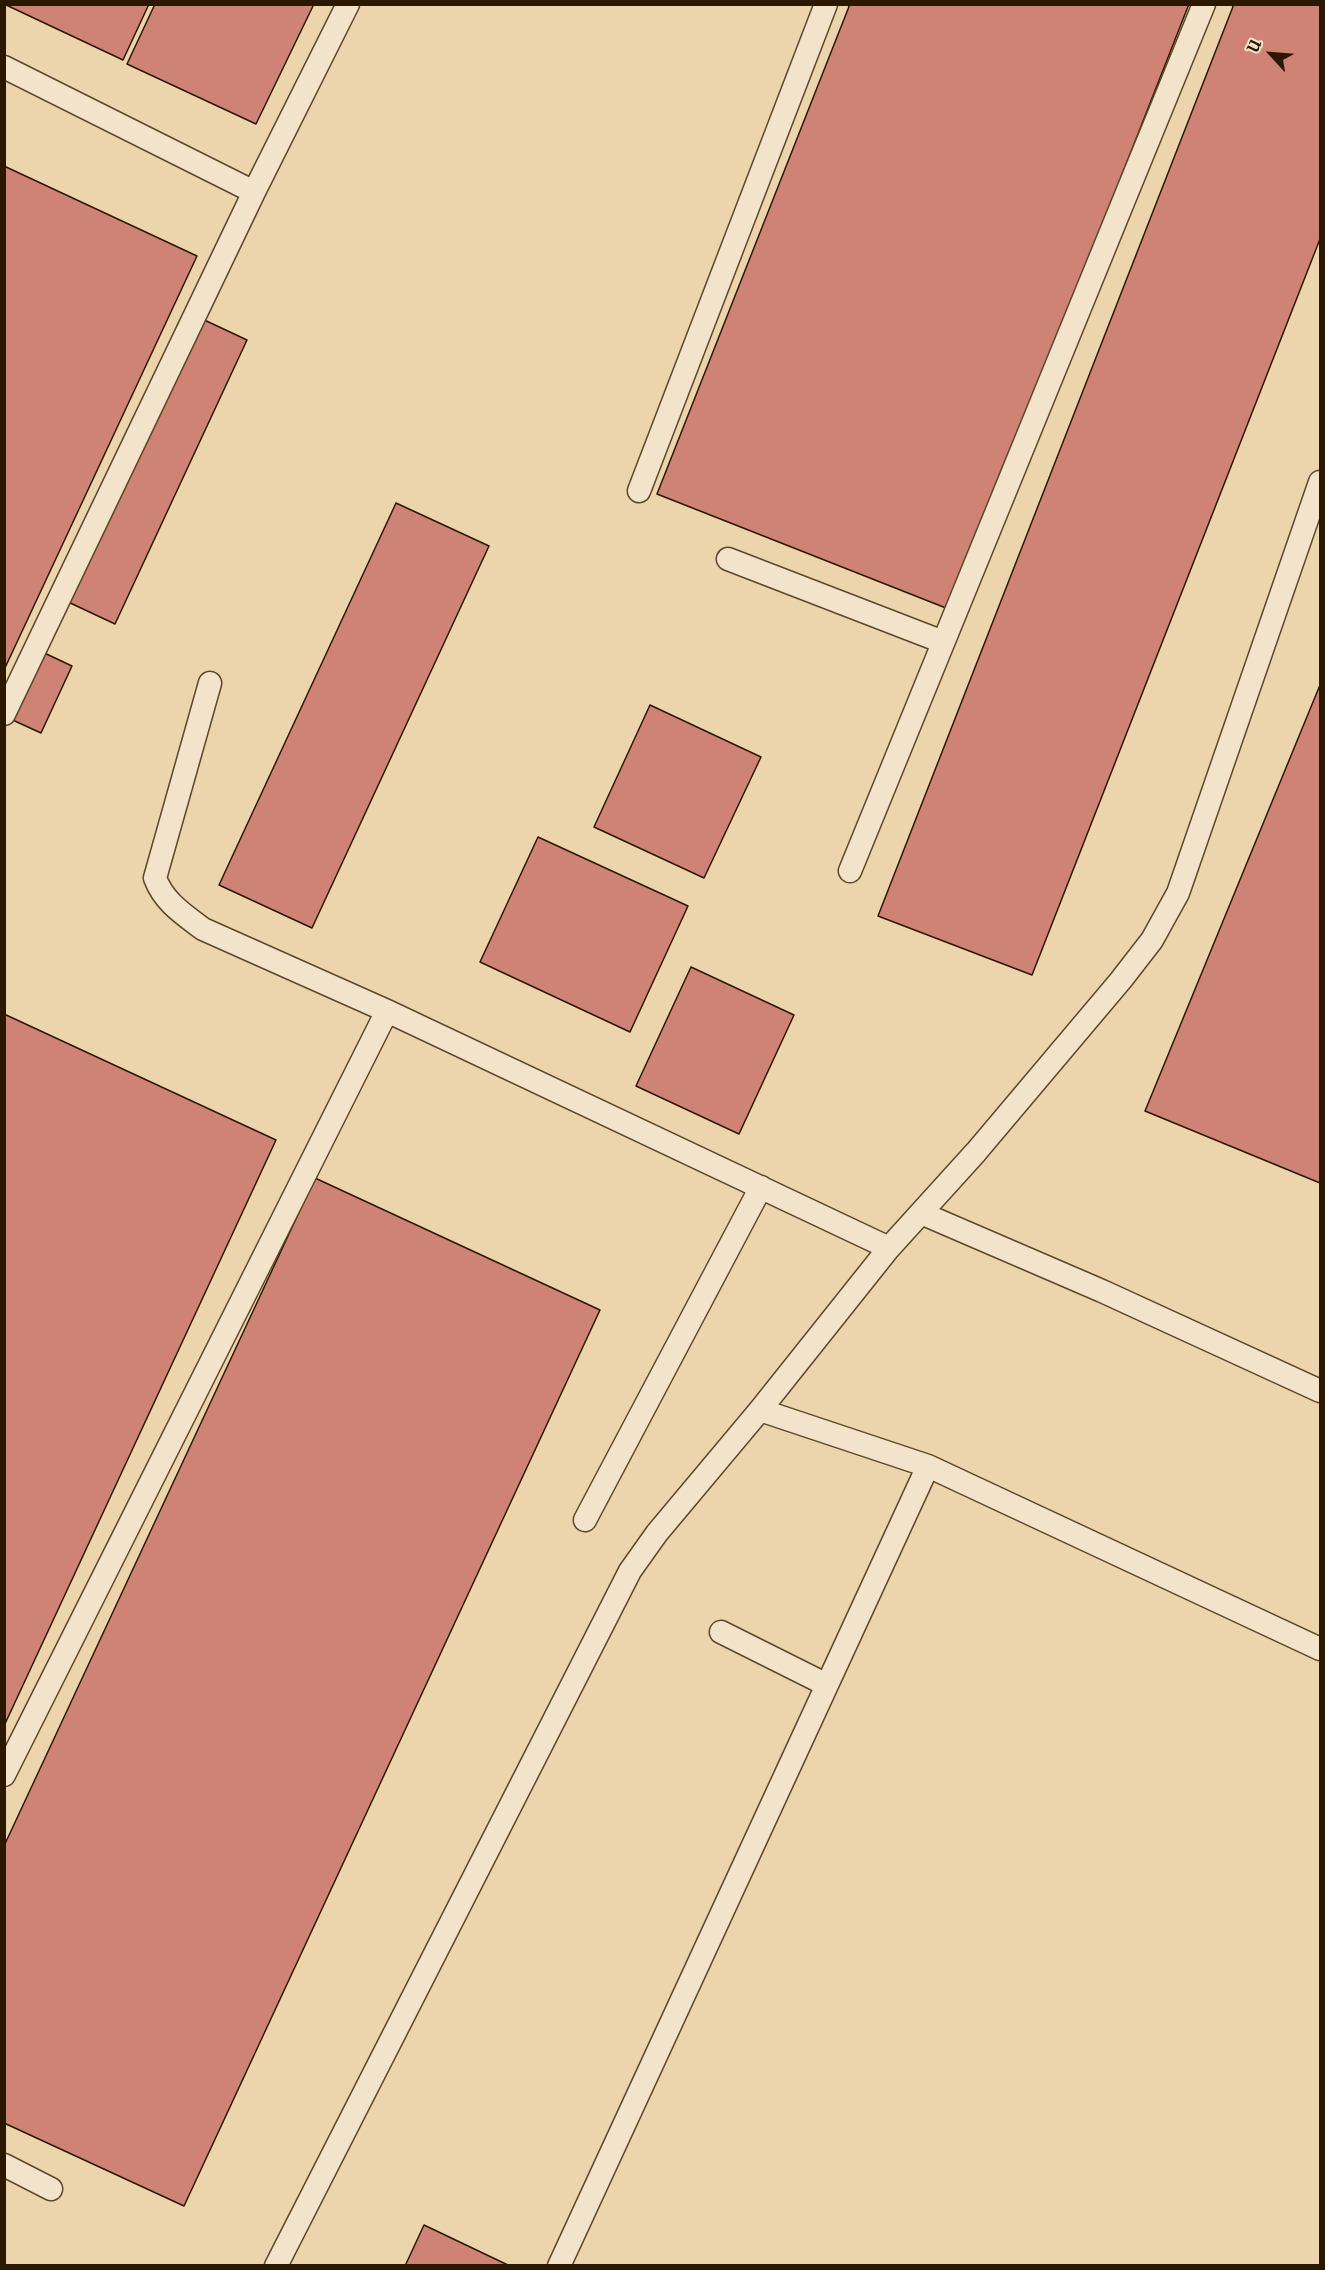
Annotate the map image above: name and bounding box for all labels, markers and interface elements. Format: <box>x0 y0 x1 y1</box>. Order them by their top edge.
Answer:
north arrow <box>1241 24 1301 84</box>
text: U <box>1243 36 1266 56</box>

